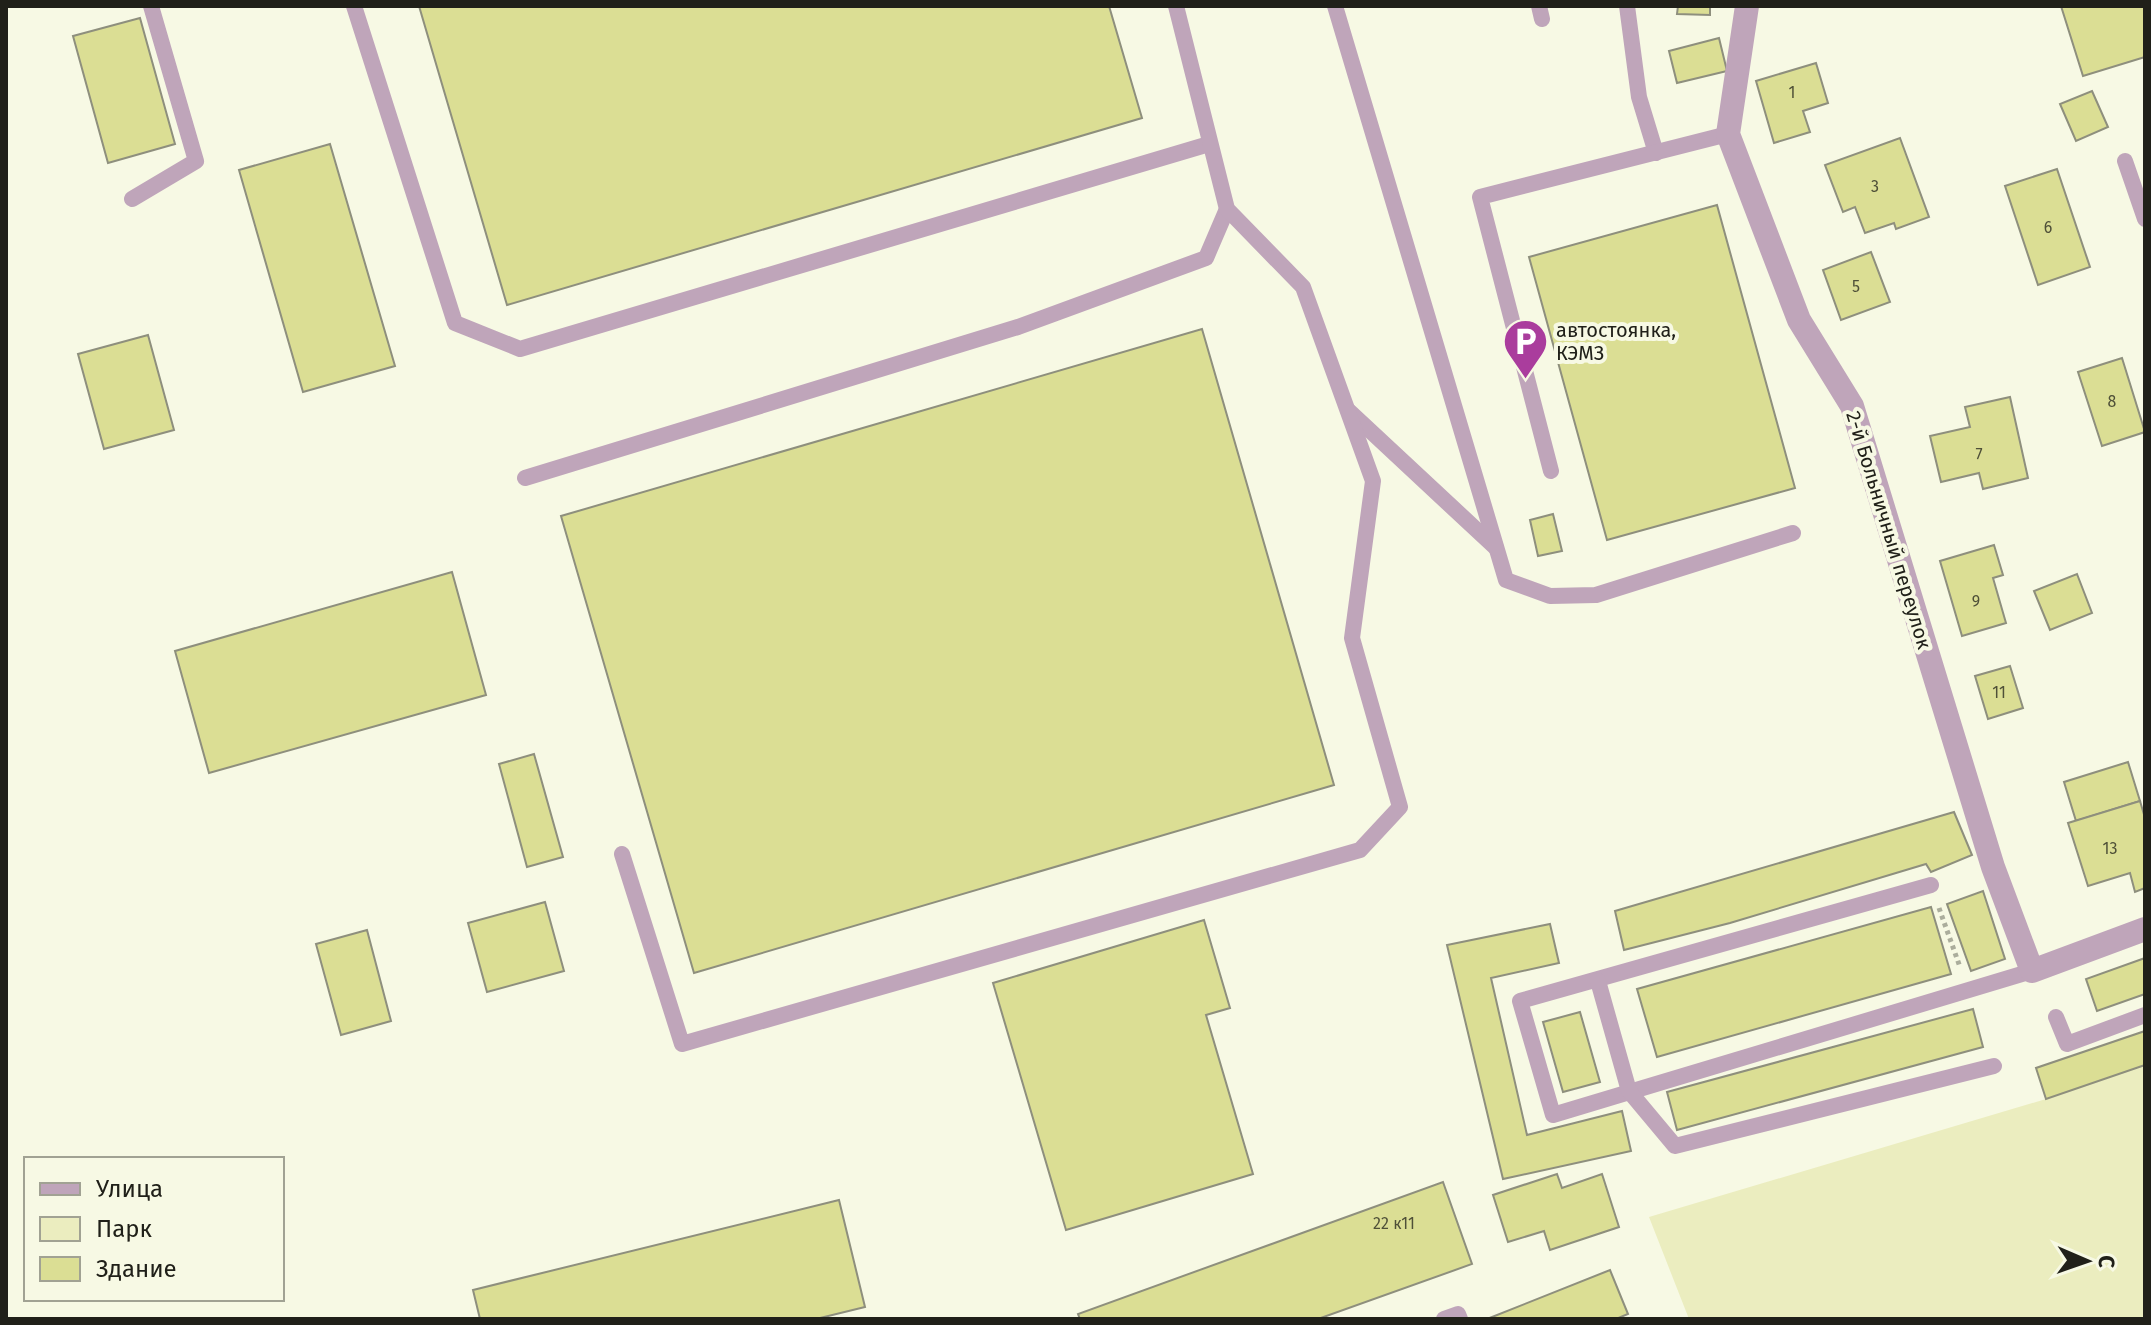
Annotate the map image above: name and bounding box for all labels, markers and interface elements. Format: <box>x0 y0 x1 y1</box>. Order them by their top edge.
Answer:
house number: 1 <box>1789 83 1795 102</box>
house number: 3 <box>1871 177 1879 196</box>
house number: 6 <box>2044 218 2052 237</box>
house number: 5 <box>1852 277 1860 296</box>
parking icon: автостоянка, КЭМЗ <box>1501 317 1549 380</box>
place label: автостоянка, КЭМЗ <box>1556 318 1676 365</box>
house number: 8 <box>2108 392 2117 411</box>
street label: 2-й Больничный переулок <box>1841 408 1937 652</box>
house number: 7 <box>1975 445 1983 464</box>
house number: 9 <box>1972 592 1980 611</box>
house number: 11 <box>1992 683 2006 702</box>
house number: 13 <box>2103 839 2117 858</box>
legend <box>24 1157 284 1301</box>
text: Улица <box>96 1175 163 1203</box>
house number: 22 к11 <box>1373 1214 1415 1233</box>
text: Парк <box>96 1215 153 1243</box>
north arrow <box>2047 1221 2127 1301</box>
text: Здание <box>96 1255 177 1283</box>
text: С <box>2093 1255 2120 1269</box>

